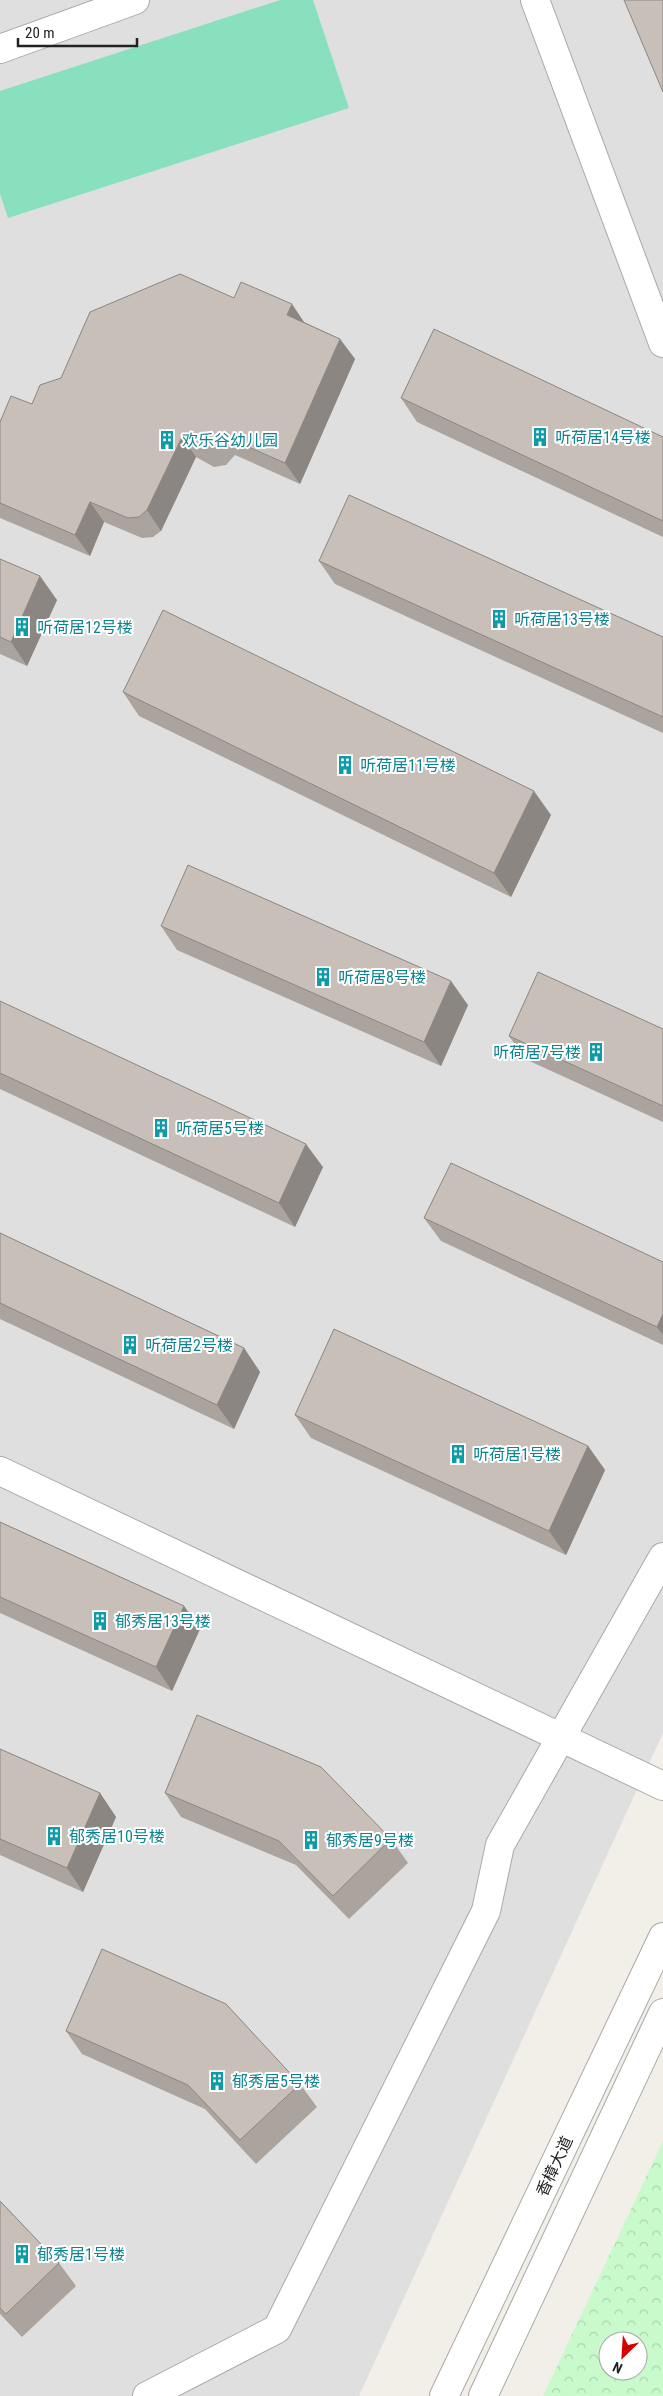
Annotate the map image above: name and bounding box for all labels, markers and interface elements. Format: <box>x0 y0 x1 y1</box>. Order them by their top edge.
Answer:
scale bar <box>18 15 136 47</box>
text: 20 m <box>25 24 55 42</box>
building icon: 听荷居14号楼 <box>529 426 551 448</box>
place label: 听荷居14号楼 <box>555 428 651 447</box>
building icon: 欢乐谷幼儿园 <box>156 429 178 451</box>
place label: 欢乐谷幼儿园 <box>182 431 278 450</box>
building icon: 听荷居13号楼 <box>488 608 510 630</box>
place label: 听荷居13号楼 <box>514 610 610 629</box>
building icon: 听荷居12号楼 <box>11 616 33 638</box>
place label: 听荷居12号楼 <box>37 618 133 637</box>
building icon: 听荷居11号楼 <box>334 754 356 776</box>
place label: 听荷居11号楼 <box>360 756 456 775</box>
building icon: 听荷居8号楼 <box>312 966 334 988</box>
place label: 听荷居8号楼 <box>338 968 426 987</box>
building icon: 听荷居7号楼 <box>585 1041 607 1063</box>
place label: 听荷居7号楼 <box>493 1043 581 1062</box>
building icon: 听荷居5号楼 <box>150 1117 172 1139</box>
place label: 听荷居5号楼 <box>176 1119 264 1138</box>
building icon: 听荷居2号楼 <box>119 1334 141 1356</box>
place label: 听荷居2号楼 <box>145 1336 233 1355</box>
building icon: 听荷居1号楼 <box>447 1443 469 1465</box>
place label: 听荷居1号楼 <box>473 1445 561 1464</box>
building icon: 郁秀居13号楼 <box>89 1610 111 1632</box>
place label: 郁秀居13号楼 <box>115 1612 211 1631</box>
building icon: 郁秀居10号楼 <box>43 1825 65 1847</box>
place label: 郁秀居10号楼 <box>69 1827 165 1846</box>
building icon: 郁秀居9号楼 <box>300 1829 322 1851</box>
place label: 郁秀居9号楼 <box>326 1831 414 1850</box>
building icon: 郁秀居5号楼 <box>206 2070 228 2092</box>
place label: 郁秀居5号楼 <box>232 2072 320 2091</box>
street label: 香樟大道 <box>532 2133 577 2199</box>
building icon: 郁秀居1号楼 <box>11 2243 33 2265</box>
place label: 郁秀居1号楼 <box>37 2245 125 2264</box>
north arrow <box>598 2331 648 2381</box>
text: N <box>610 2359 625 2377</box>

